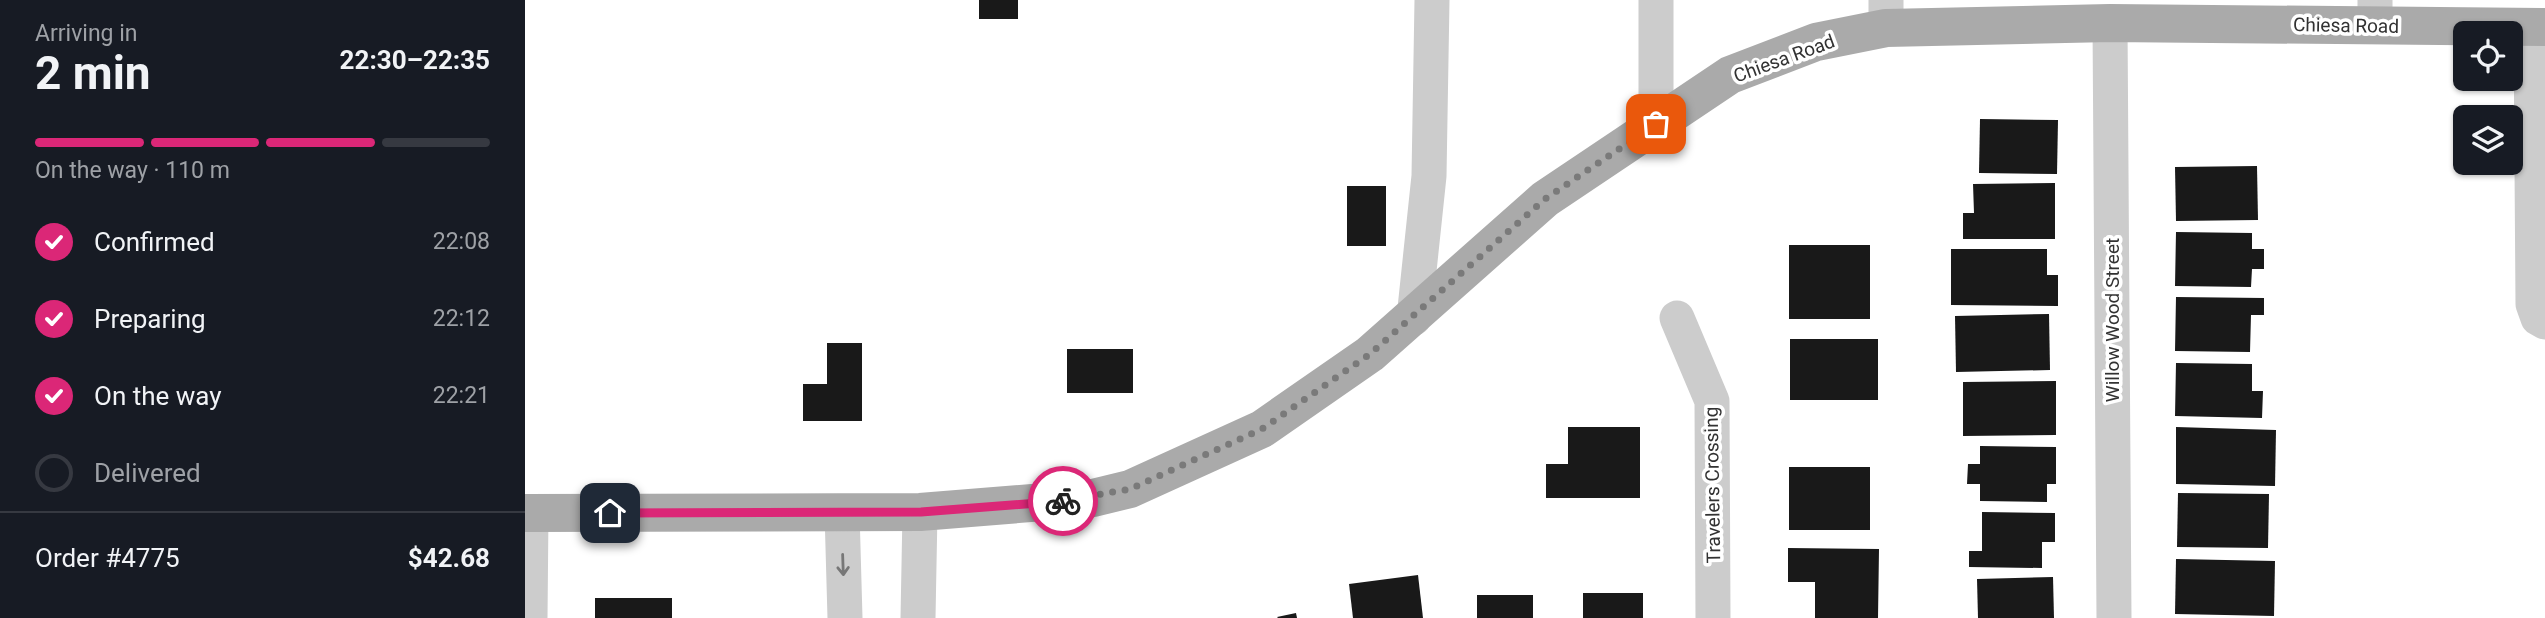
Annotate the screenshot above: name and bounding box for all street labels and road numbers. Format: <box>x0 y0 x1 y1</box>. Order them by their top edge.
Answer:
street label: Chiesa Road <box>2293 13 2399 38</box>
street label: Chiesa Road <box>1730 30 1838 87</box>
street label: Willow Wood Street <box>2101 238 2124 402</box>
street label: Travelers Crossing <box>1700 407 1725 563</box>

